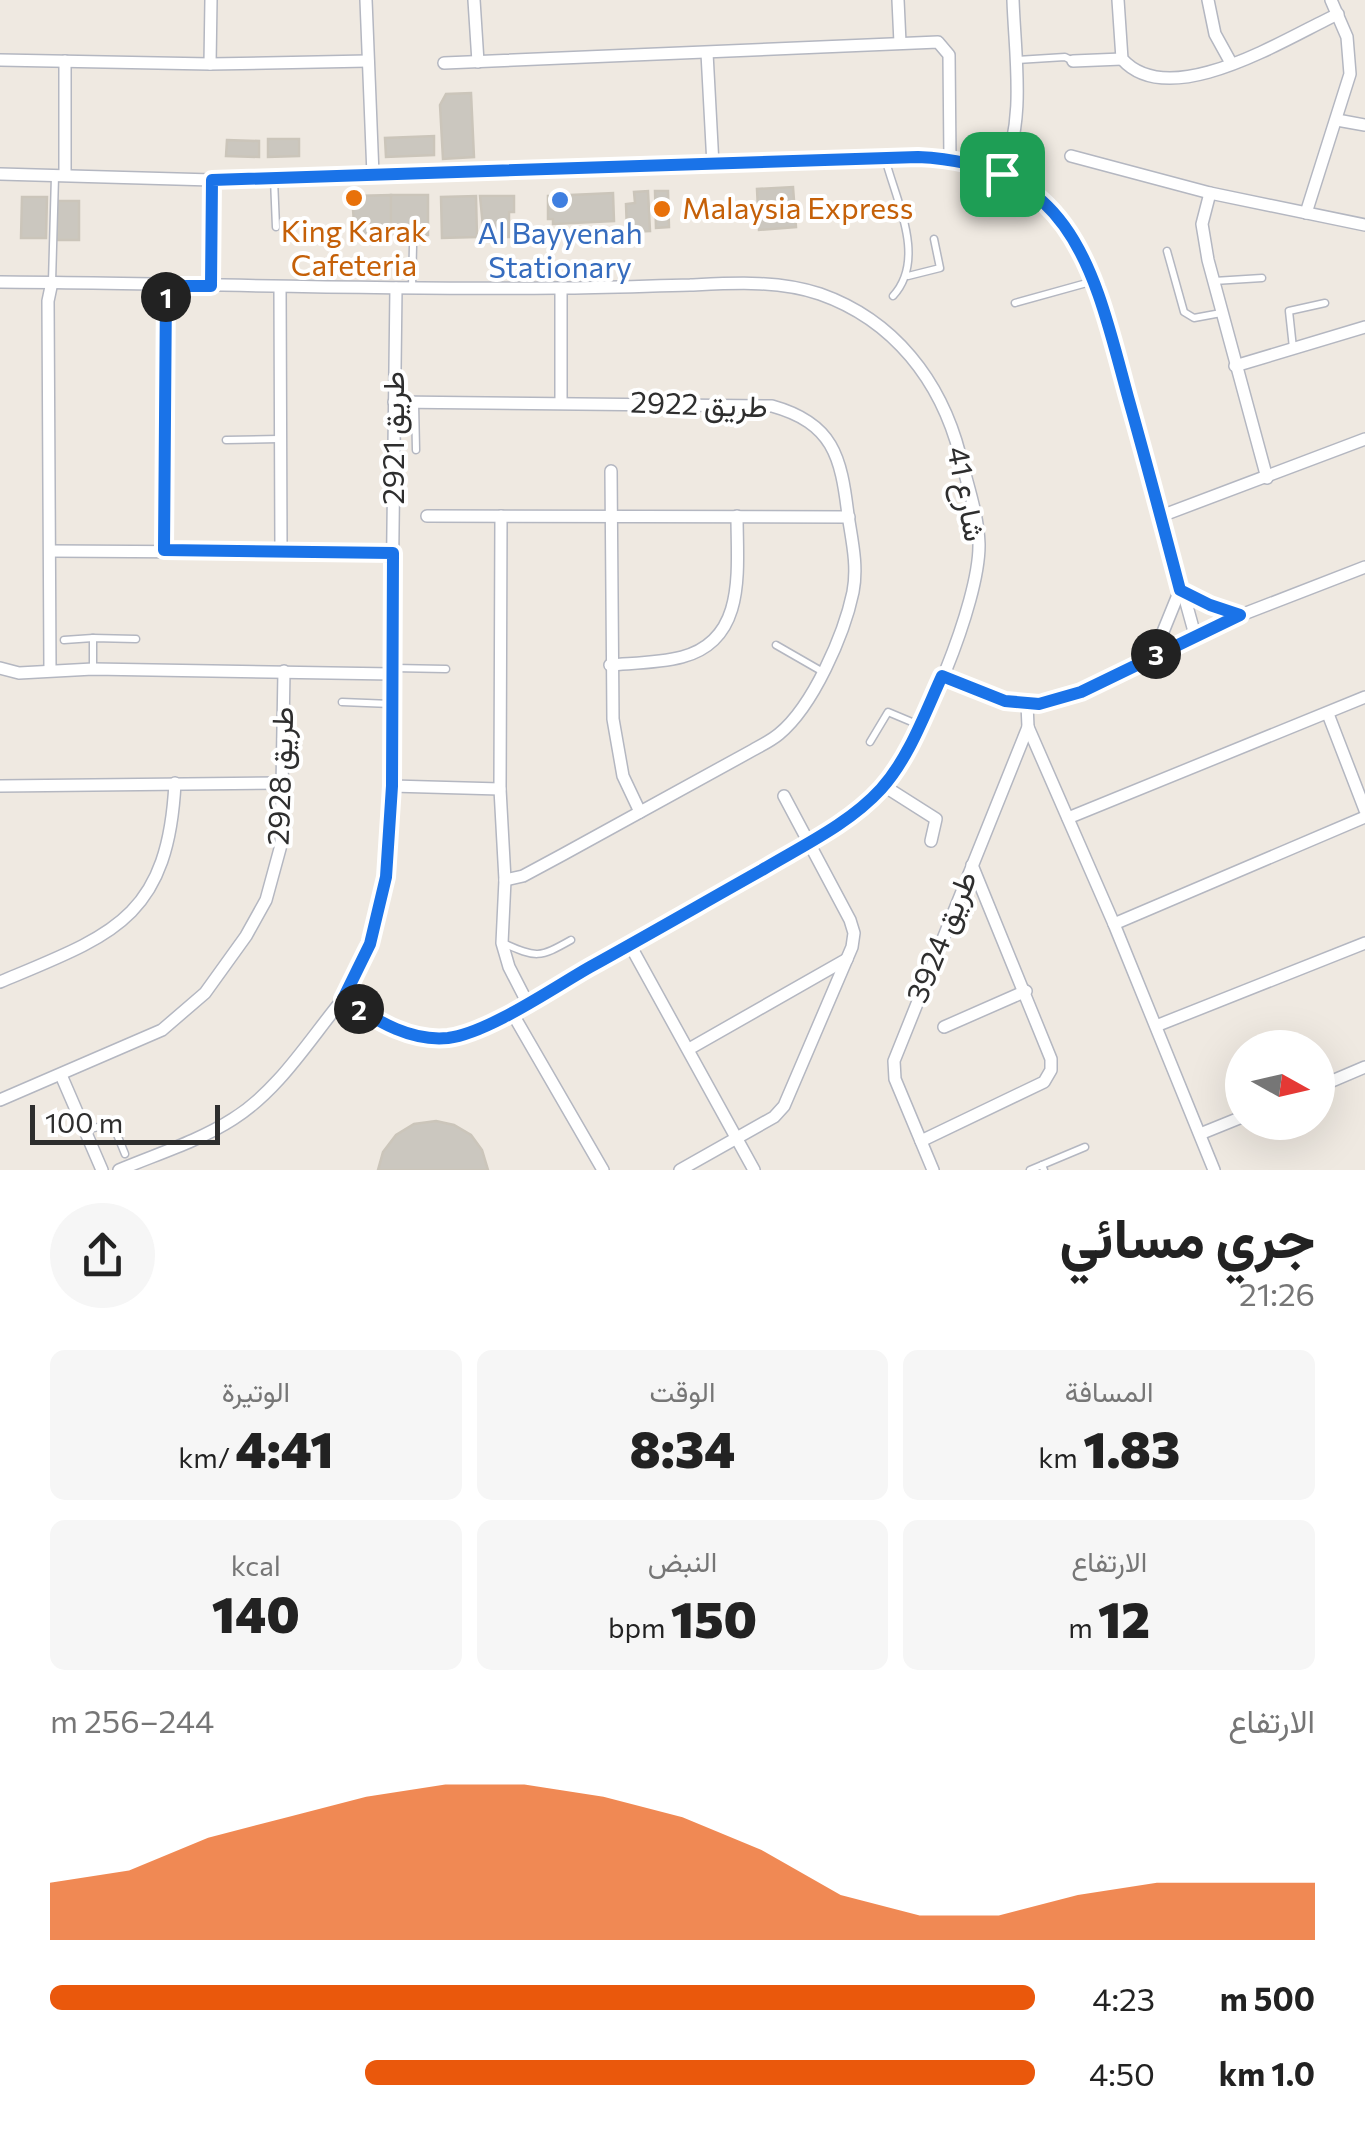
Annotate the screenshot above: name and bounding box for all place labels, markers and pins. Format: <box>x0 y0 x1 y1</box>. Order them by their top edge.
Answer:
pin <box>960 132 1045 217</box>
marker: King Karak Cafeteria <box>343 187 365 209</box>
place label: Malaysia Express <box>682 188 913 225</box>
marker: Al Bayyenah Stationary <box>549 189 571 211</box>
marker: Malaysia Express <box>651 198 673 220</box>
place label: King Karak Cafeteria <box>281 211 427 282</box>
place label: Al Bayyenah Stationary <box>477 213 643 284</box>
pin: 1 <box>141 272 191 322</box>
pin: 3 <box>1131 629 1181 679</box>
pin: 2 <box>334 984 384 1034</box>

